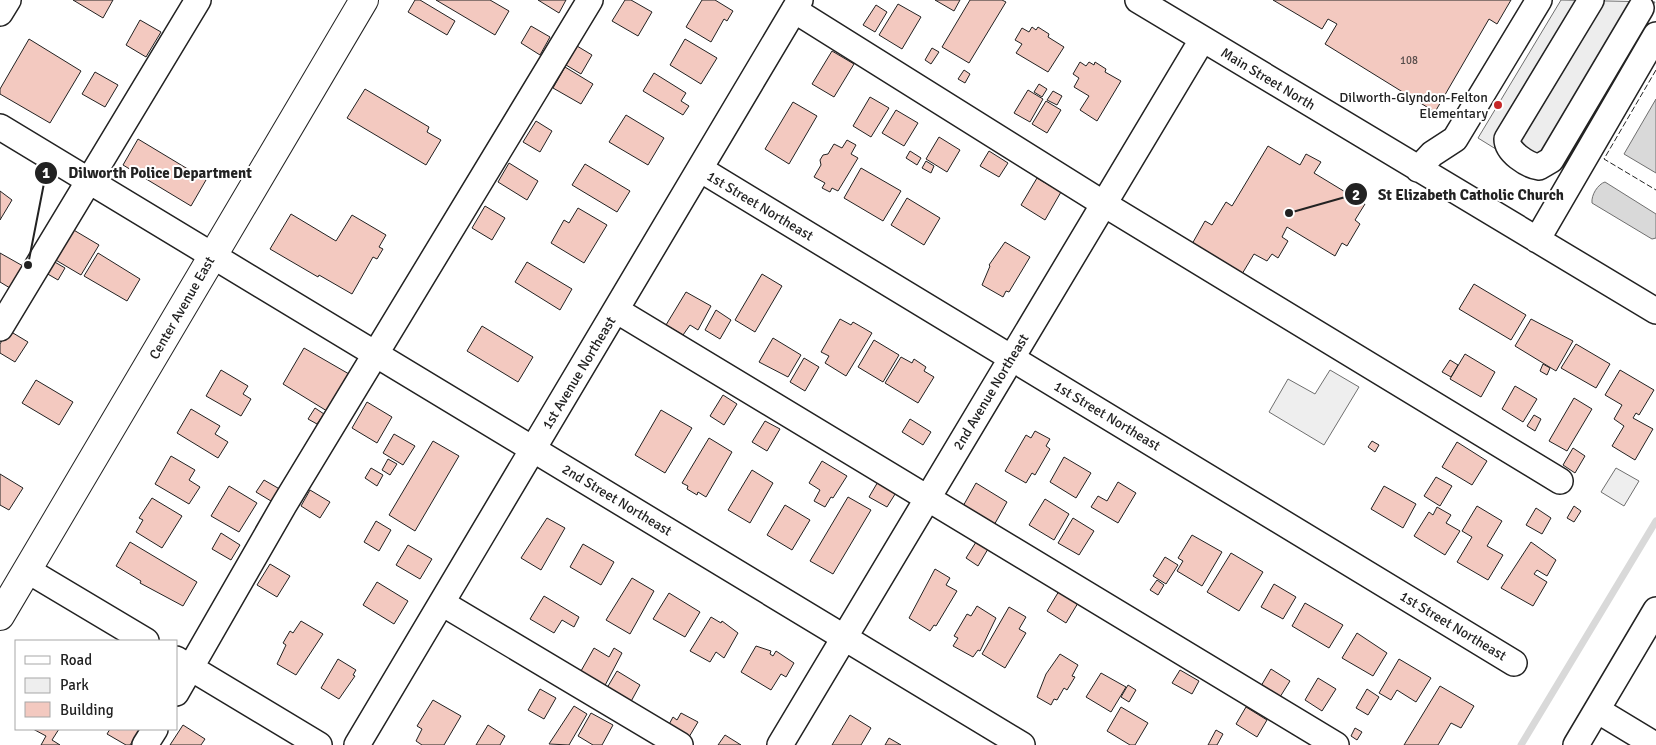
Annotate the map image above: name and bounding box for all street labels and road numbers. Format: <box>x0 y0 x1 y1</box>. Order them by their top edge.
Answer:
street label: Main Street North <box>1218 44 1318 114</box>
street label: 1st Street Northeast <box>704 168 816 245</box>
street label: Center Avenue East <box>146 254 218 362</box>
street label: 1st Avenue Northeast <box>539 314 619 432</box>
street label: 2nd Avenue Northeast <box>950 331 1032 453</box>
street label: 1st Street Northeast <box>1051 378 1163 455</box>
street label: 2nd Street Northeast <box>559 460 675 540</box>
street label: 1st Street Northeast <box>1397 588 1509 665</box>

